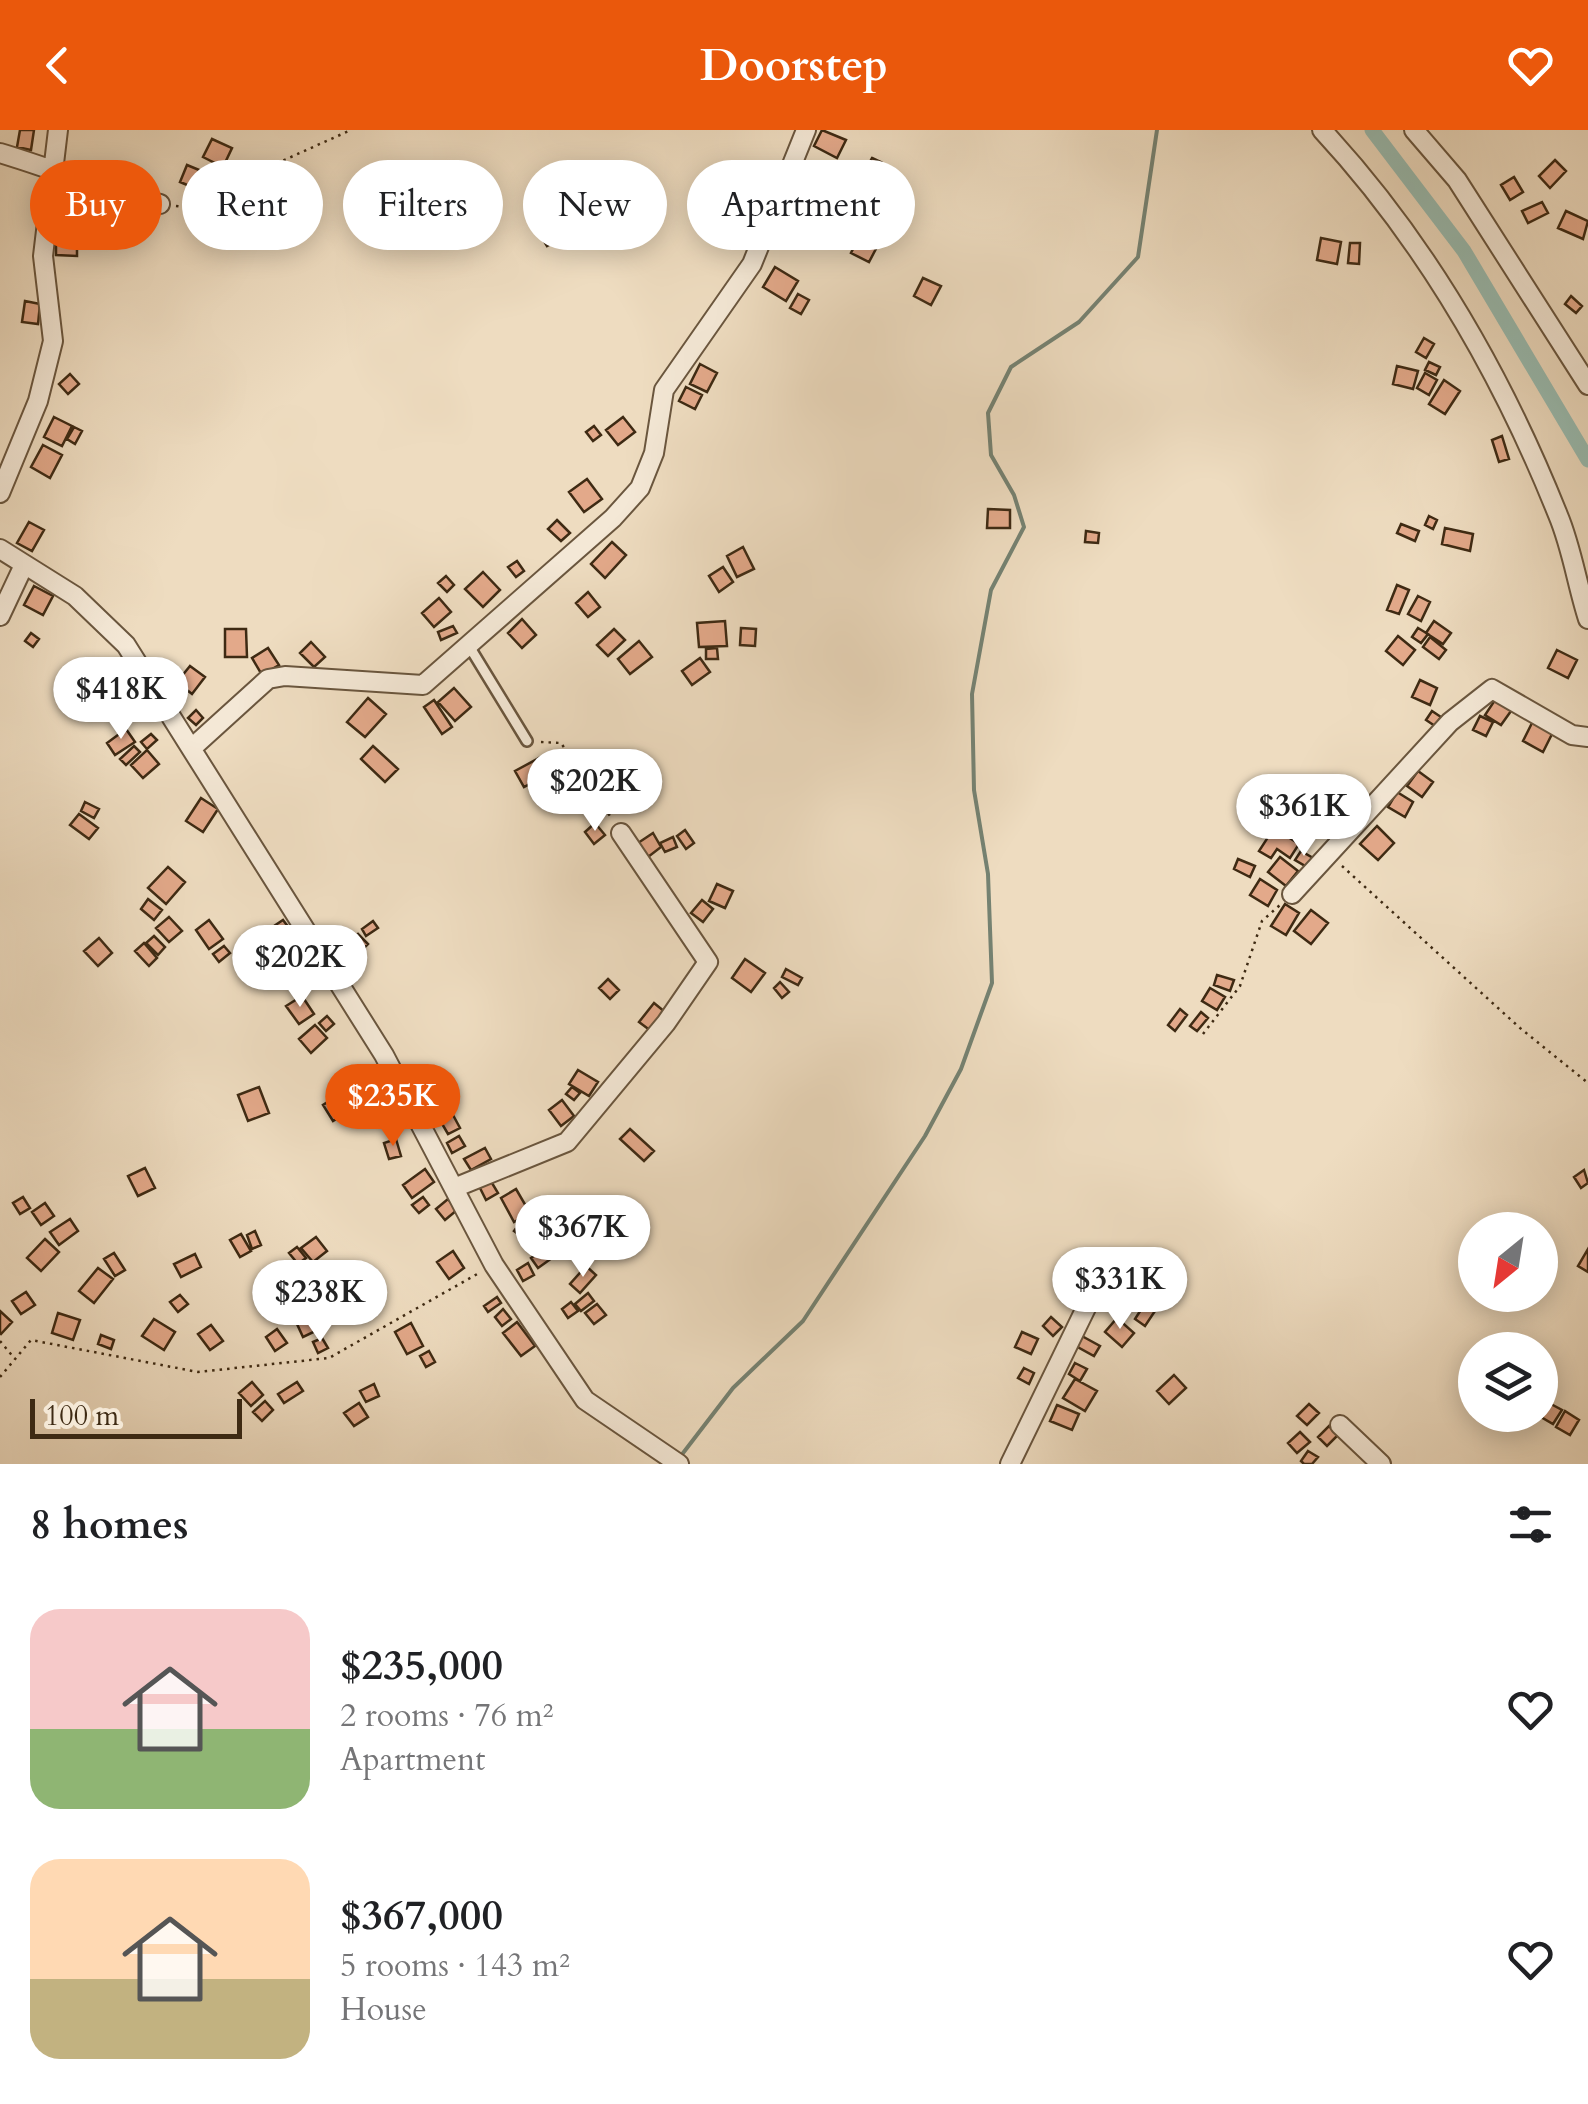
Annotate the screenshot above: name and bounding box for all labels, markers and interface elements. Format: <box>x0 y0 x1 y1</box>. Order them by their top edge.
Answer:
text: Doorstep <box>700 35 888 96</box>
icon: back <box>30 38 85 93</box>
icon: heart <box>1503 38 1558 93</box>
chip: Buy <box>30 160 162 250</box>
chip: Rent <box>182 160 323 250</box>
chip: Filters <box>343 160 503 250</box>
chip: New <box>523 160 667 250</box>
chip: Apartment <box>687 160 915 250</box>
pin: $418K <box>51 657 191 742</box>
text: $418K <box>75 667 167 711</box>
pin: $202K <box>525 749 665 834</box>
text: $202K <box>549 759 641 803</box>
pin: $361K <box>1234 774 1374 859</box>
text: $361K <box>1258 784 1350 828</box>
pin: $202K <box>230 925 370 1010</box>
text: $202K <box>254 935 346 979</box>
pin: $235K <box>323 1064 463 1149</box>
text: $235K <box>347 1074 439 1118</box>
pin: $367K <box>513 1195 653 1280</box>
text: $367K <box>537 1205 629 1249</box>
north arrow <box>1458 1212 1558 1312</box>
map controls <box>1458 1212 1558 1432</box>
pin: $331K <box>1050 1247 1190 1332</box>
text: $331K <box>1074 1257 1166 1301</box>
pin: $238K <box>250 1260 390 1345</box>
text: $238K <box>274 1270 366 1314</box>
button: layers <box>1458 1332 1558 1432</box>
scale bar <box>30 1394 242 1438</box>
text: 100 m <box>45 1397 119 1435</box>
text: 8 homes <box>30 1496 188 1553</box>
icon: filters <box>1503 1497 1558 1552</box>
text: $235,000 <box>340 1637 503 1694</box>
icon: home <box>110 1649 230 1769</box>
icon: heart <box>1503 1682 1558 1737</box>
text: 2 rooms · 76 m² <box>340 1694 553 1738</box>
text: Apartment <box>340 1738 485 1782</box>
text: $367,000 <box>340 1887 503 1944</box>
icon: home <box>110 1899 230 2019</box>
icon: heart <box>1503 1932 1558 1987</box>
text: 5 rooms · 143 m² <box>340 1944 570 1988</box>
text: House <box>340 1988 427 2032</box>

